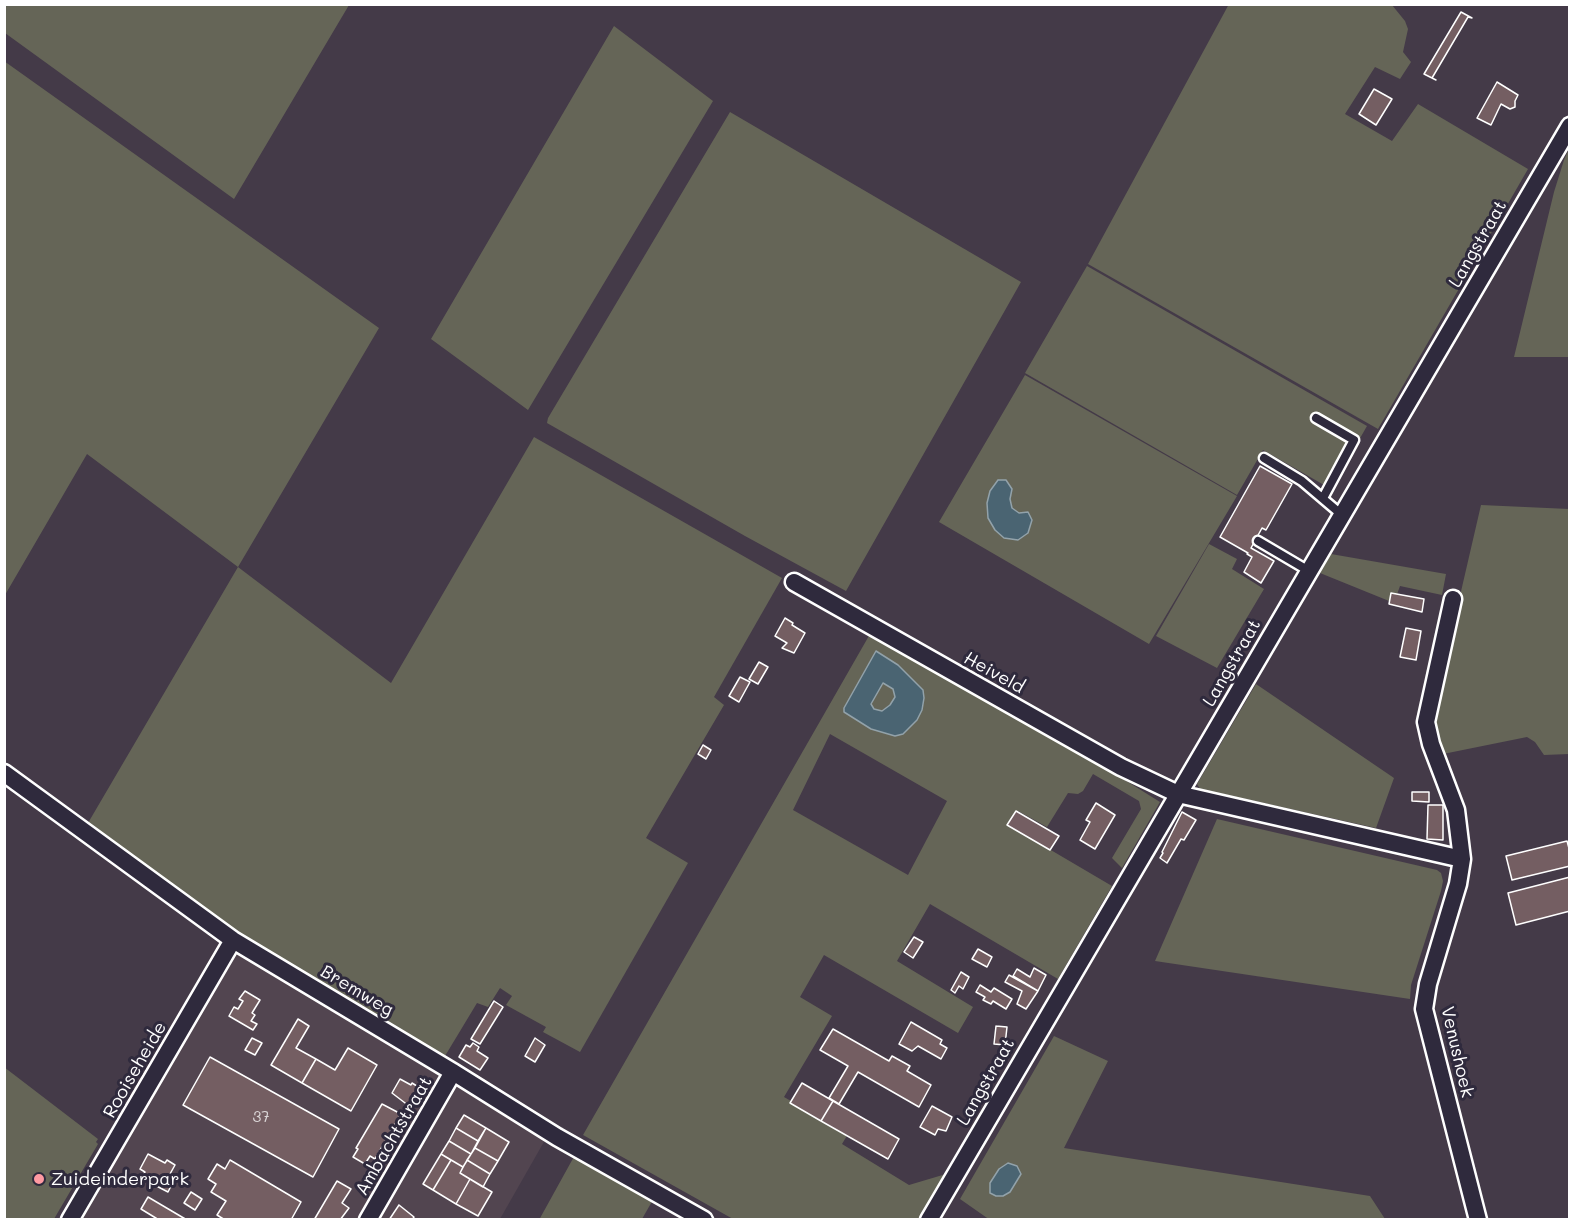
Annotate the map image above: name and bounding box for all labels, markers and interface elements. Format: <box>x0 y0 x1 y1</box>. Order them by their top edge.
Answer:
street label: Langstraat <box>1444 197 1512 291</box>
street label: Langstraat <box>1198 616 1266 710</box>
street label: Heiveld <box>960 648 1028 698</box>
street label: Bremweg <box>317 961 397 1021</box>
street label: Venushoek <box>1436 1004 1478 1100</box>
street label: Rooiseheide <box>99 1018 171 1122</box>
street label: Langstraat <box>952 1035 1020 1129</box>
street label: Ambachtstraat <box>351 1072 437 1200</box>
house number: 37 <box>252 1108 270 1126</box>
place label: Zuideinderpark <box>51 1168 189 1190</box>
marker: Zuideinderpark <box>32 1172 46 1186</box>

